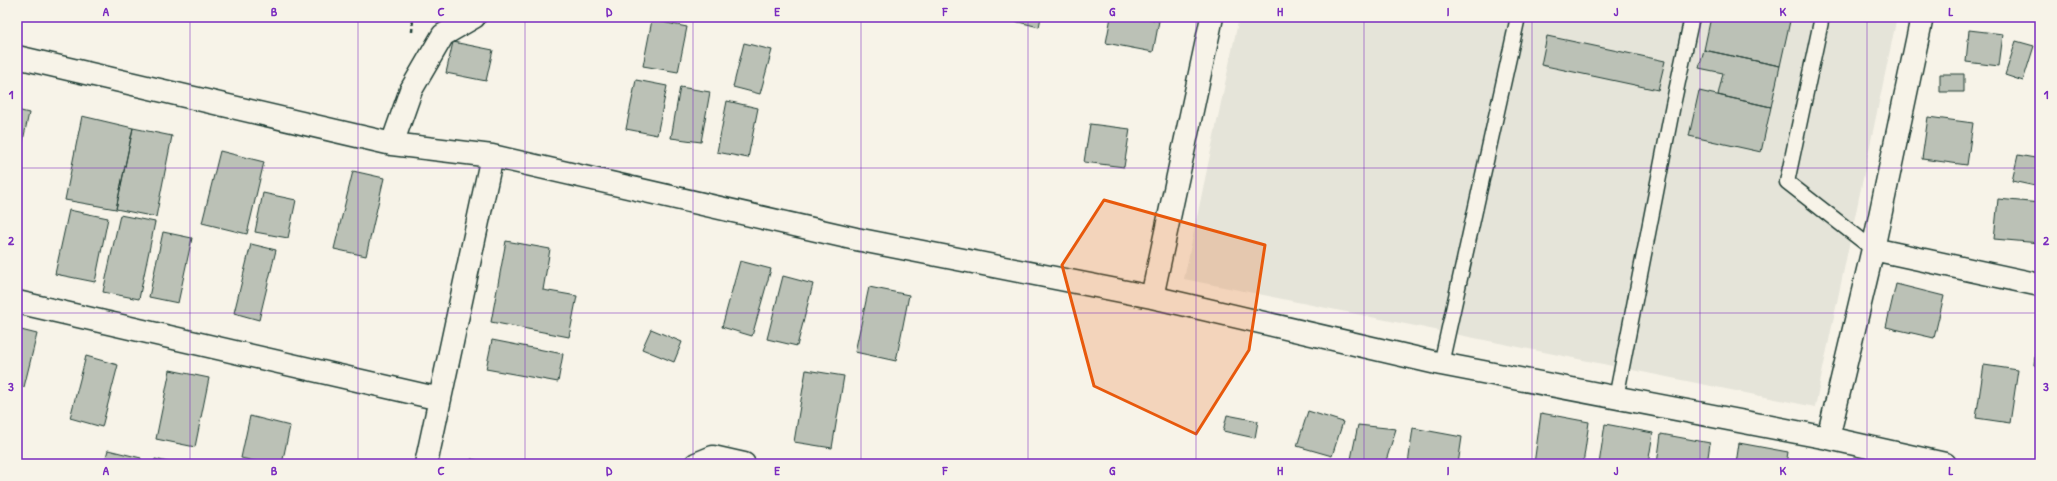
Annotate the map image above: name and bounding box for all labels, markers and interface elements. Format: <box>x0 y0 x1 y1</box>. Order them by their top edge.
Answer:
text: A <box>103 2 110 20</box>
text: B <box>271 2 278 20</box>
text: C <box>437 2 445 20</box>
text: D <box>606 2 613 20</box>
text: E <box>774 2 780 20</box>
text: F <box>942 2 949 20</box>
text: G <box>1109 2 1116 20</box>
text: H <box>1277 2 1283 20</box>
text: I <box>1446 2 1450 20</box>
text: J <box>1614 2 1619 20</box>
text: K <box>1780 2 1787 20</box>
text: L <box>1949 2 1954 20</box>
text: 1 <box>9 85 14 103</box>
text: 1 <box>2044 85 2049 103</box>
text: 2 <box>8 231 15 249</box>
text: 2 <box>2043 231 2050 249</box>
text: 3 <box>8 377 14 395</box>
text: 3 <box>2043 377 2049 395</box>
text: A <box>103 461 110 479</box>
text: B <box>271 461 278 479</box>
text: C <box>437 461 445 479</box>
text: D <box>606 461 613 479</box>
text: E <box>774 461 780 479</box>
text: F <box>942 461 949 479</box>
text: G <box>1109 461 1116 479</box>
text: H <box>1277 461 1283 479</box>
text: I <box>1446 461 1450 479</box>
text: J <box>1614 461 1619 479</box>
text: K <box>1780 461 1787 479</box>
text: L <box>1949 461 1954 479</box>

